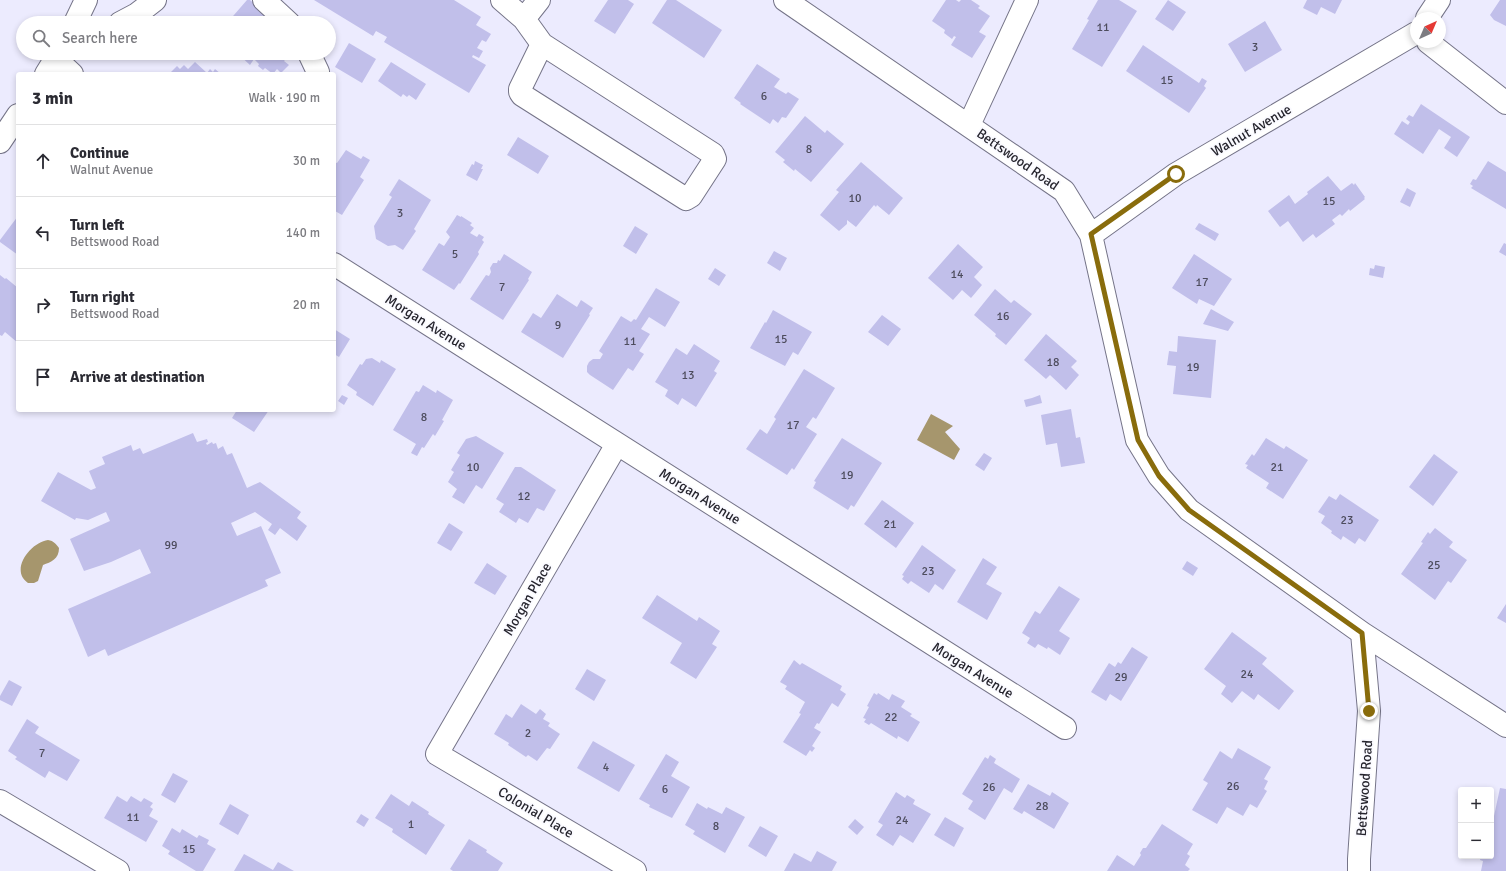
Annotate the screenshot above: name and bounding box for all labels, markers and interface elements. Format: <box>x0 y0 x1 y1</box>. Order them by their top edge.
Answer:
north arrow <box>1410 12 1446 48</box>
search box <box>16 16 336 60</box>
house number: 11 <box>1097 20 1109 35</box>
icon: search <box>30 27 52 49</box>
text: Search here <box>62 29 138 47</box>
house number: 3 <box>1252 40 1258 55</box>
house number: 15 <box>1161 73 1173 88</box>
text: 3 min <box>32 88 73 109</box>
house number: 6 <box>761 89 767 104</box>
text: Walk · 190 m <box>249 90 320 106</box>
street label: Walnut Avenue <box>1208 101 1294 160</box>
street label: Bettswood Road <box>973 125 1062 194</box>
house number: 8 <box>806 142 812 157</box>
text: Continue <box>70 144 129 162</box>
icon: ahead <box>32 150 54 172</box>
text: 30 m <box>293 153 320 169</box>
text: Walnut Avenue <box>70 162 153 178</box>
route start <box>1167 165 1185 183</box>
house number: 10 <box>849 191 861 206</box>
house number: 15 <box>1323 194 1335 209</box>
house number: 3 <box>397 206 403 221</box>
text: Turn left <box>70 216 124 234</box>
icon: left <box>32 222 54 244</box>
text: 140 m <box>286 225 320 241</box>
text: Bettswood Road <box>70 234 159 250</box>
house number: 5 <box>452 247 458 262</box>
house number: 14 <box>951 267 964 282</box>
house number: 17 <box>1196 275 1208 290</box>
house number: 7 <box>499 280 505 295</box>
text: Turn right <box>70 288 135 306</box>
street label: Morgan Avenue <box>382 291 470 354</box>
icon: right <box>32 294 54 316</box>
text: 20 m <box>293 297 320 313</box>
text: Bettswood Road <box>70 306 159 322</box>
house number: 16 <box>997 309 1009 324</box>
house number: 9 <box>555 318 561 333</box>
house number: 15 <box>775 332 787 347</box>
house number: 11 <box>624 334 636 349</box>
house number: 18 <box>1047 355 1059 370</box>
house number: 19 <box>1187 360 1199 375</box>
icon: arrive <box>32 366 54 388</box>
text: Arrive at destination <box>70 368 205 386</box>
house number: 13 <box>682 368 694 383</box>
house number: 8 <box>421 410 427 425</box>
house number: 17 <box>787 418 799 433</box>
house number: 10 <box>467 460 479 475</box>
house number: 21 <box>1271 460 1283 475</box>
street label: Morgan Avenue <box>656 465 744 528</box>
house number: 19 <box>841 468 853 483</box>
house number: 12 <box>518 489 530 504</box>
house number: 23 <box>1341 513 1353 528</box>
house number: 21 <box>884 517 896 532</box>
house number: 99 <box>165 538 177 553</box>
house number: 25 <box>1428 558 1440 573</box>
street label: Morgan Place <box>500 560 555 639</box>
house number: 23 <box>922 564 934 579</box>
street label: Morgan Avenue <box>929 639 1017 702</box>
house number: 24 <box>1241 667 1254 682</box>
house number: 29 <box>1115 670 1127 685</box>
route end <box>1360 702 1378 720</box>
house number: 22 <box>885 710 897 725</box>
house number: 2 <box>525 726 531 741</box>
street label: Bettswood Road <box>1353 739 1376 837</box>
house number: 7 <box>39 746 45 761</box>
house number: 4 <box>603 760 610 775</box>
house number: 26 <box>1227 779 1239 794</box>
house number: 26 <box>983 780 995 795</box>
house number: 6 <box>662 782 668 797</box>
street label: Colonial Place <box>495 783 577 842</box>
map controls <box>1458 787 1494 859</box>
button: + <box>1458 787 1494 823</box>
house number: 28 <box>1036 799 1048 814</box>
house number: 11 <box>127 810 139 825</box>
house number: 24 <box>896 813 909 828</box>
house number: 1 <box>408 817 414 832</box>
house number: 8 <box>713 819 719 834</box>
button: − <box>1458 823 1494 859</box>
house number: 15 <box>183 842 195 857</box>

